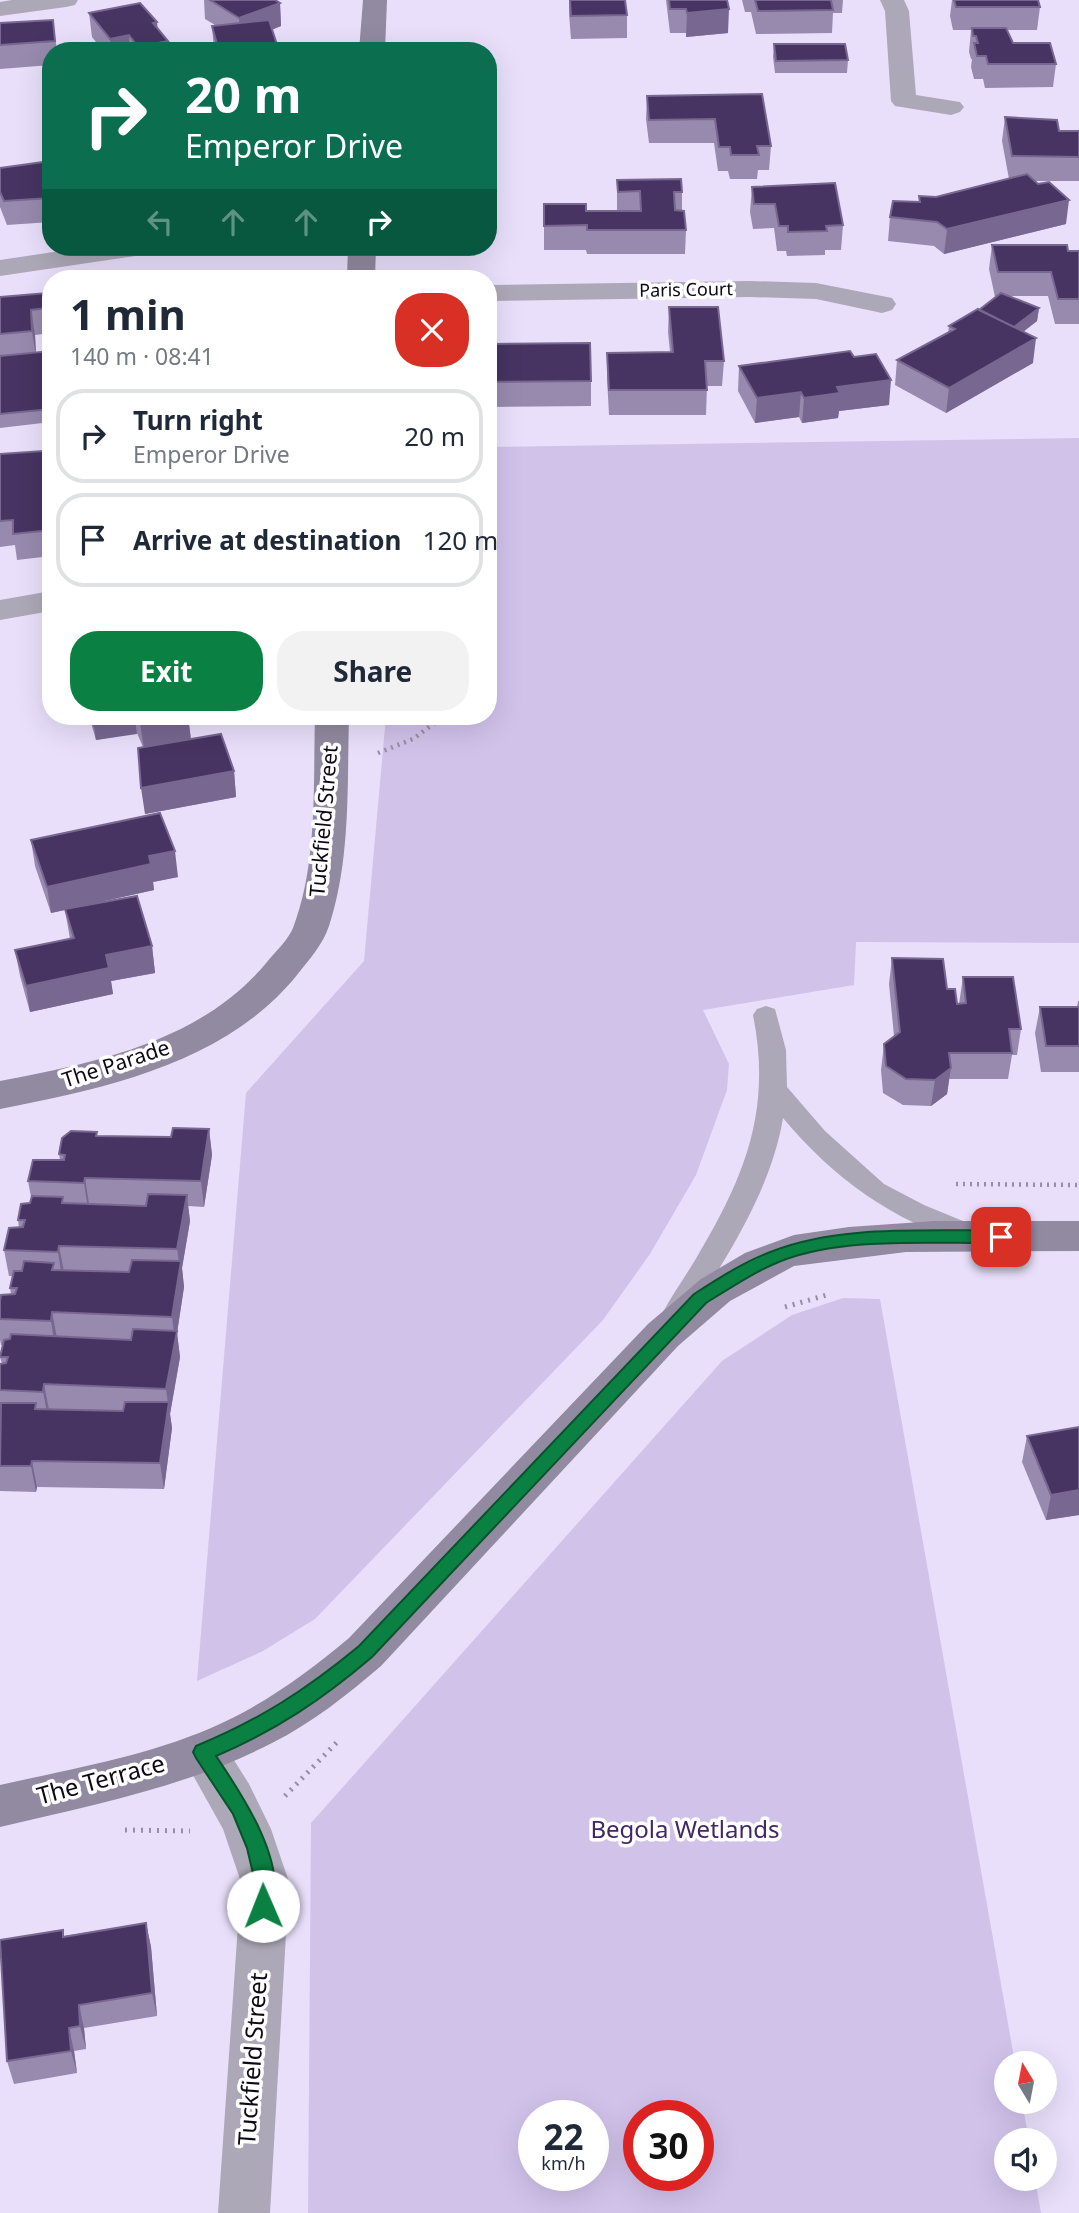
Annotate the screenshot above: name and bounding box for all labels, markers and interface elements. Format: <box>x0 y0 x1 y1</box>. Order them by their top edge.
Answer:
text: 20 m <box>185 61 302 127</box>
icon: right <box>70 70 161 161</box>
text: Emperor Drive <box>185 124 403 167</box>
icon: left <box>141 203 179 241</box>
icon: ahead <box>214 203 252 241</box>
icon: ahead <box>287 203 325 241</box>
icon: right <box>360 203 398 241</box>
street label: Paris Court <box>639 276 734 302</box>
text: 1 min <box>70 285 186 342</box>
button: close <box>395 293 469 367</box>
text: 140 m · 08:41 <box>70 340 214 372</box>
text: Turn right <box>133 402 263 438</box>
icon: right <box>74 417 112 455</box>
text: 20 m <box>404 418 465 454</box>
text: Emperor Drive <box>133 438 290 470</box>
icon: arrive <box>74 521 112 559</box>
text: Arrive at destination <box>133 522 402 558</box>
text: 120 m <box>423 522 498 558</box>
button: Exit <box>70 631 263 711</box>
button: Share <box>277 631 469 711</box>
street label: Tuckfield Street <box>302 744 344 898</box>
street label: The Parade <box>58 1033 173 1094</box>
pin <box>971 1207 1031 1267</box>
icon: arrive <box>982 1218 1020 1256</box>
street label: The Terrace <box>33 1746 168 1811</box>
park label: Begola Wetlands <box>590 1812 780 1845</box>
position arrow <box>226 1869 300 1943</box>
street label: Tuckfield Street <box>229 1971 274 2147</box>
north arrow <box>994 2051 1057 2114</box>
map controls <box>994 2051 1057 2191</box>
speed limit sign: 30 <box>623 2100 714 2191</box>
text: 22 <box>543 2113 584 2160</box>
button: sound <box>994 2128 1057 2191</box>
text: km/h <box>541 2151 586 2175</box>

